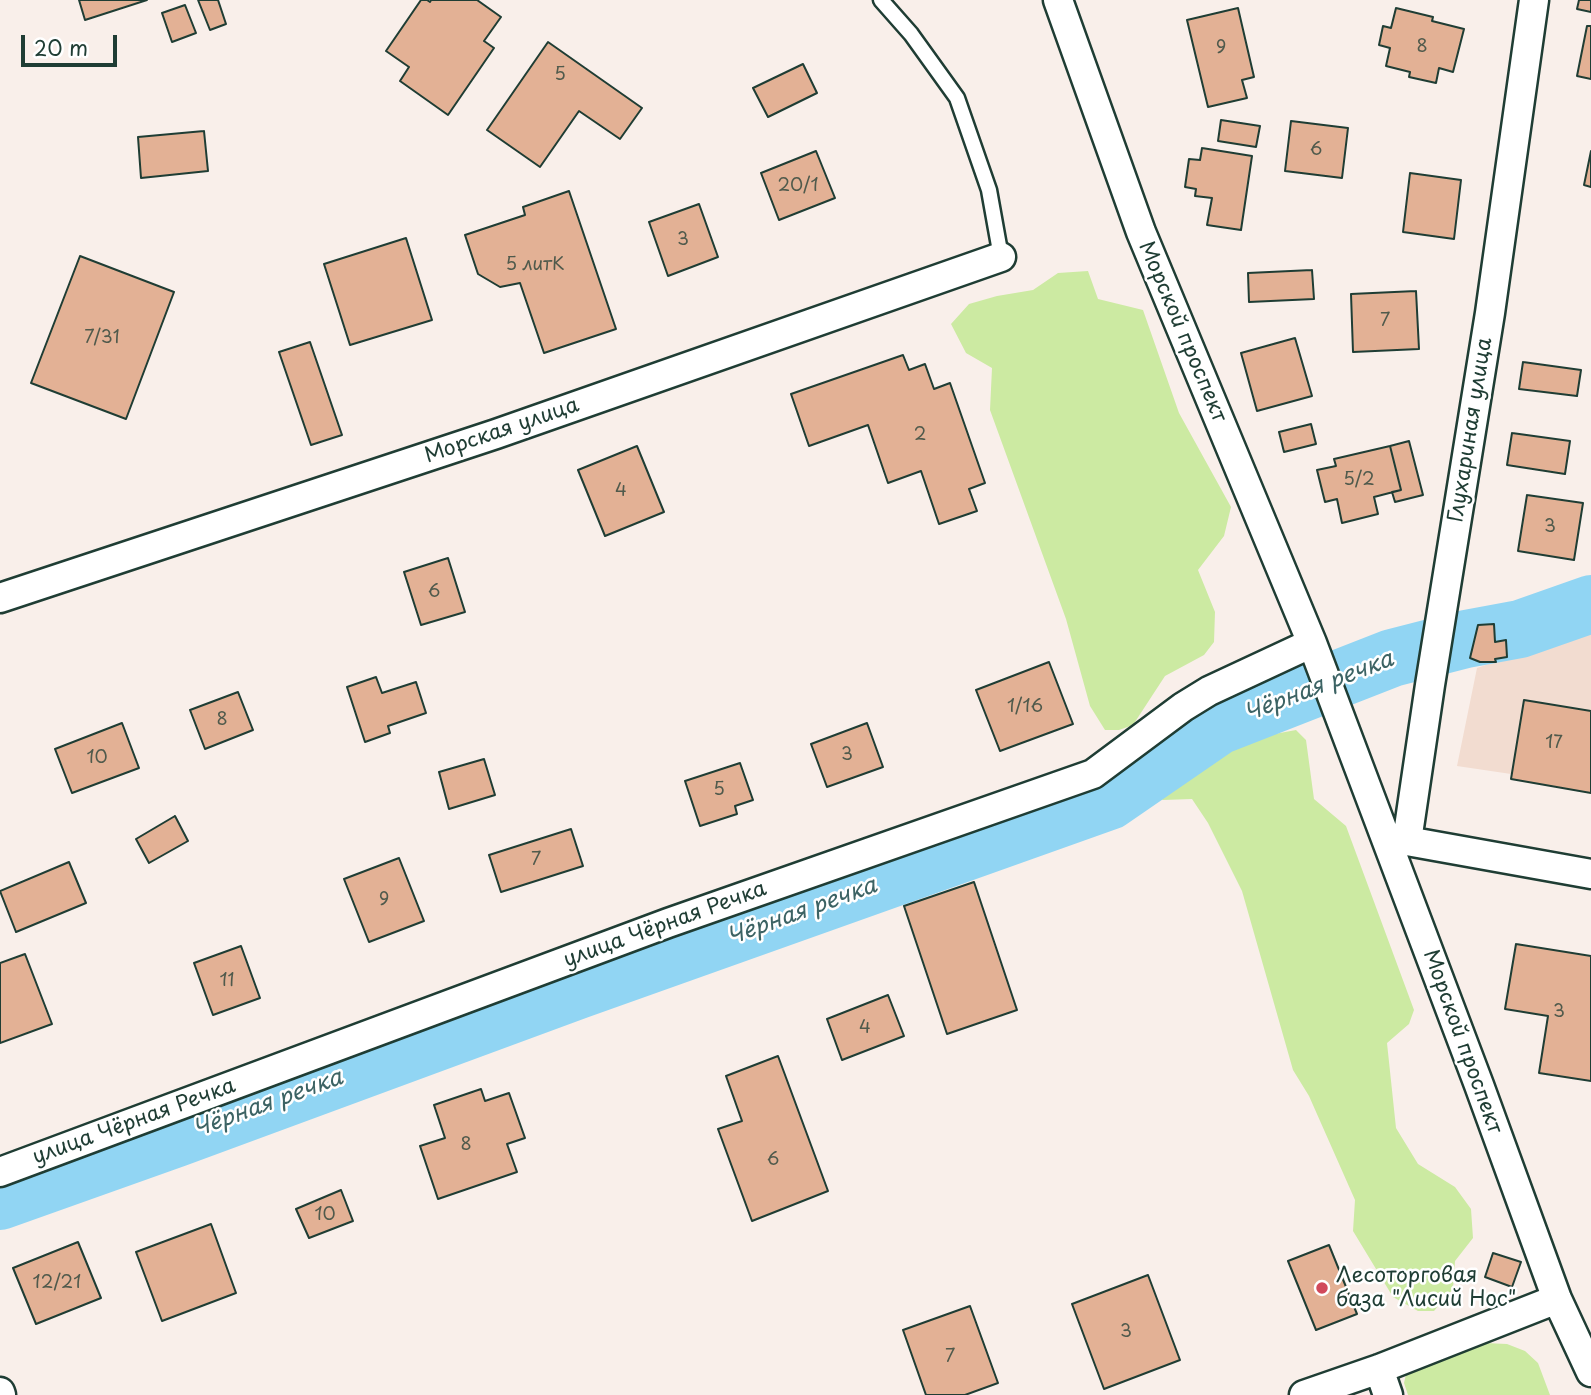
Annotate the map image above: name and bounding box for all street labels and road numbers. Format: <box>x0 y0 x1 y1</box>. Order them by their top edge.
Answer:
street label: Морской проспект <box>1132 238 1232 426</box>
street label: Глухариная улица <box>1444 336 1498 524</box>
street label: Морская улица <box>422 393 582 469</box>
street label: улица Чёрная Речка <box>560 877 770 973</box>
street label: Морской проспект <box>1417 947 1507 1137</box>
street label: улица Чёрная Речка <box>29 1074 239 1170</box>

